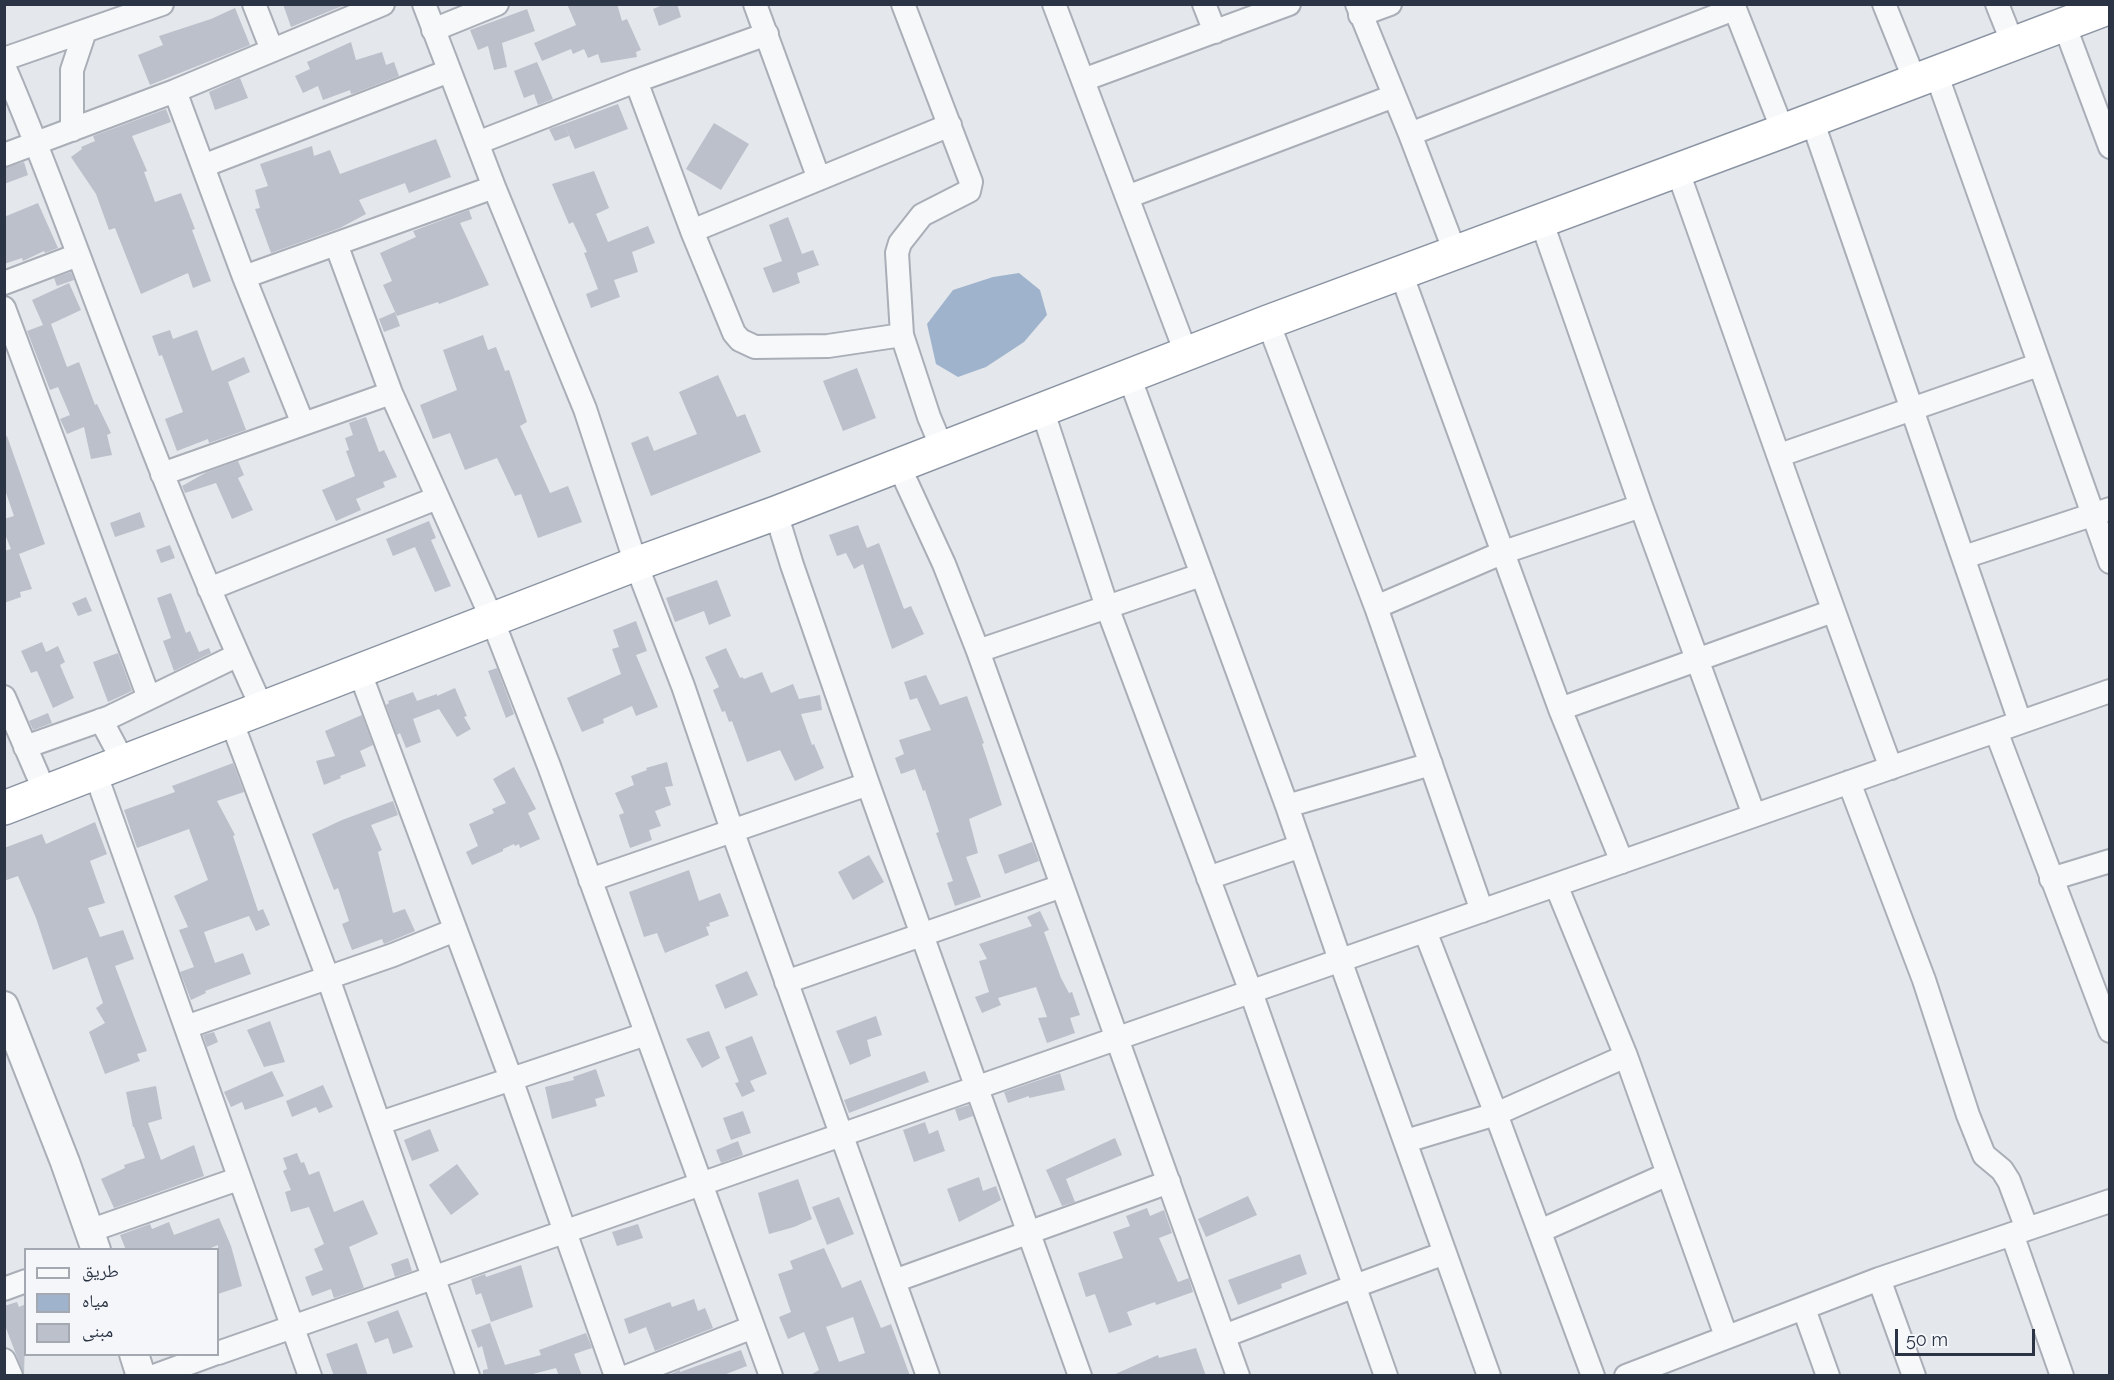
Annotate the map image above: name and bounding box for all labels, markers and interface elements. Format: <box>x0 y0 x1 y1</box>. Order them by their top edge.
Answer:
legend <box>24 1248 219 1356</box>
text: طريق <box>82 1260 119 1281</box>
text: مياه <box>82 1290 109 1311</box>
scale bar <box>1898 1317 2038 1355</box>
text: مبنى <box>82 1320 113 1341</box>
text: 50 m <box>1906 1329 1948 1350</box>

